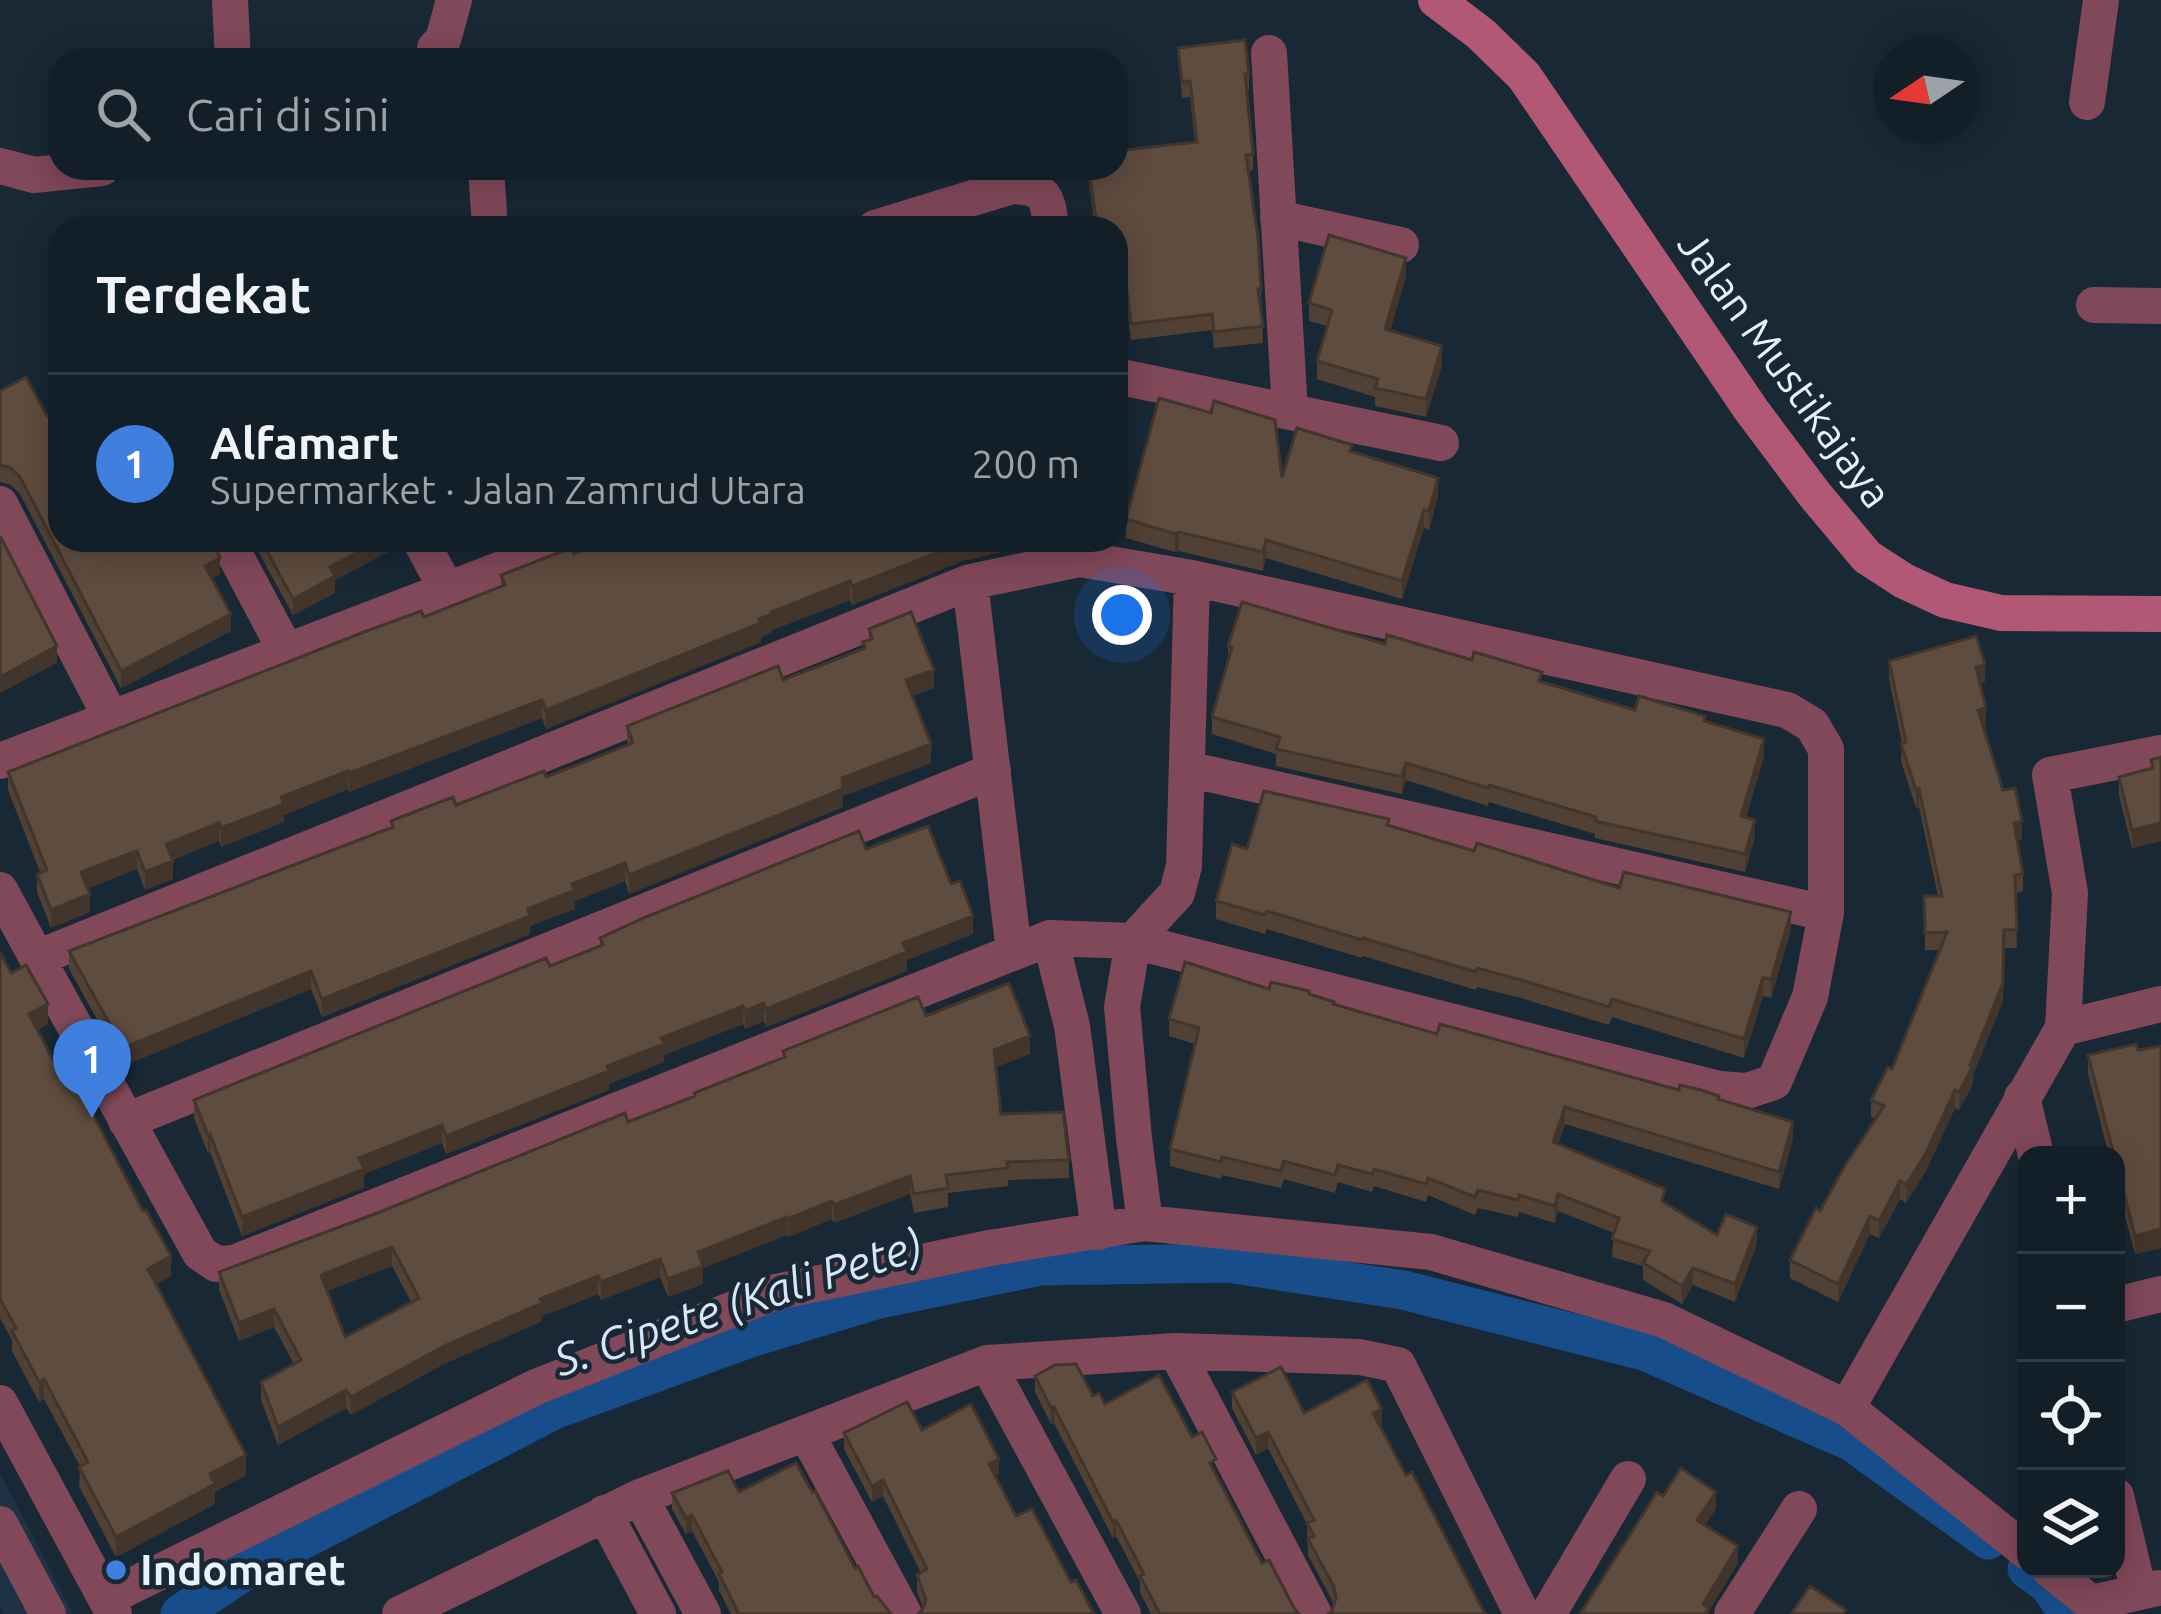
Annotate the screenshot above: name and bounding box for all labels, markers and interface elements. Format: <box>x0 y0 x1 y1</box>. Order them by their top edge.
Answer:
north arrow <box>1873 36 1981 144</box>
search box <box>48 48 1128 180</box>
icon: search <box>90 81 156 147</box>
text: Cari di sini <box>186 89 390 140</box>
street label: Jalan Mustikajaya <box>1669 221 1901 516</box>
text: Terdekat <box>96 265 311 323</box>
text: Alfamart <box>210 417 399 468</box>
text: 1 <box>124 442 146 485</box>
text: 200 m <box>971 442 1080 485</box>
text: Supermarket · Jalan Zamrud Utara <box>210 468 806 511</box>
your location <box>1092 585 1152 645</box>
pin: 1 <box>53 1019 131 1118</box>
map controls <box>2017 1146 2125 1578</box>
button: + <box>2017 1146 2125 1254</box>
water label: S. Cipete (Kali Pete) <box>547 1218 928 1385</box>
button: − <box>2017 1254 2125 1362</box>
button: locate <box>2017 1362 2125 1470</box>
button: layers <box>2017 1470 2125 1578</box>
place label: Indomaret <box>140 1546 346 1593</box>
marker: Indomaret <box>103 1557 129 1583</box>

